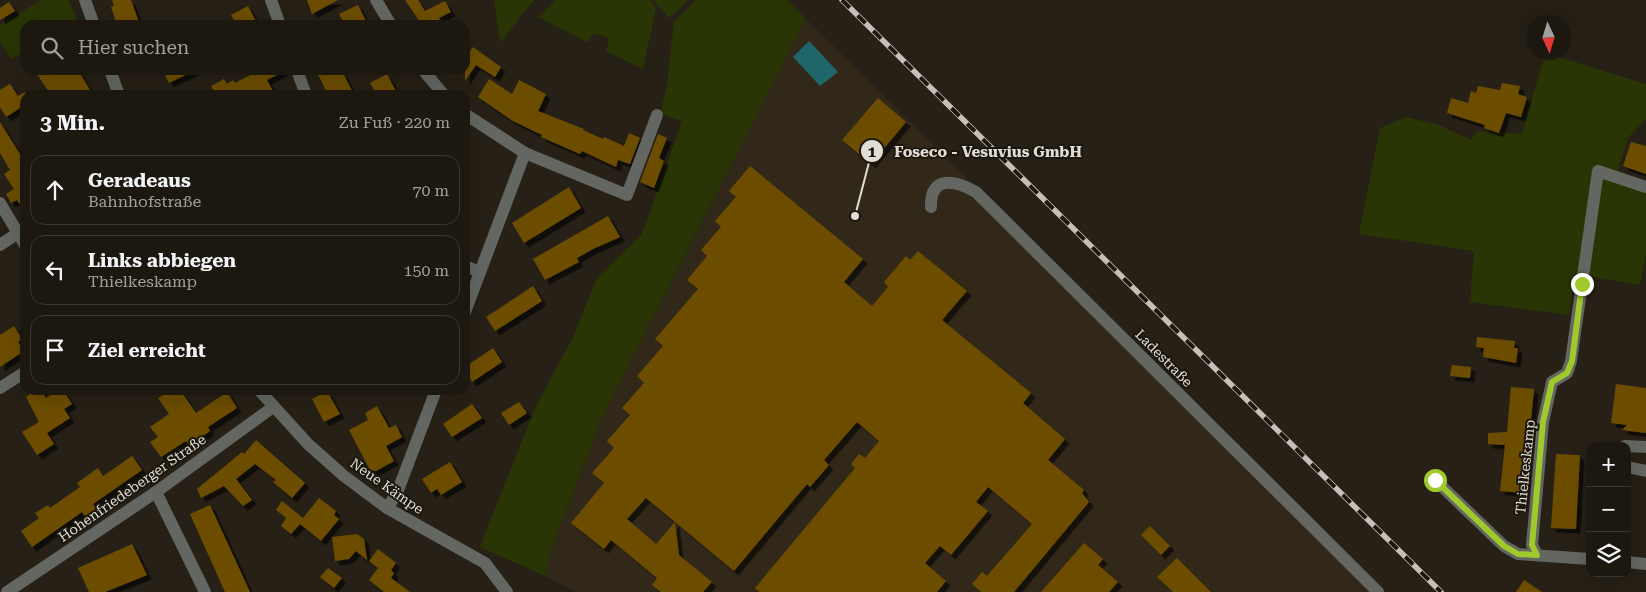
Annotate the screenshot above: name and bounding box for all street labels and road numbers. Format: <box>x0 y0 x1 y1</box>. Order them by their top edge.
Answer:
street label: Ladestraße <box>1132 326 1196 390</box>
street label: Thielkeskamp <box>1512 419 1538 515</box>
street label: Hohenfriedeberger Straße <box>55 431 209 545</box>
street label: Neue Kämpe <box>347 455 427 517</box>

